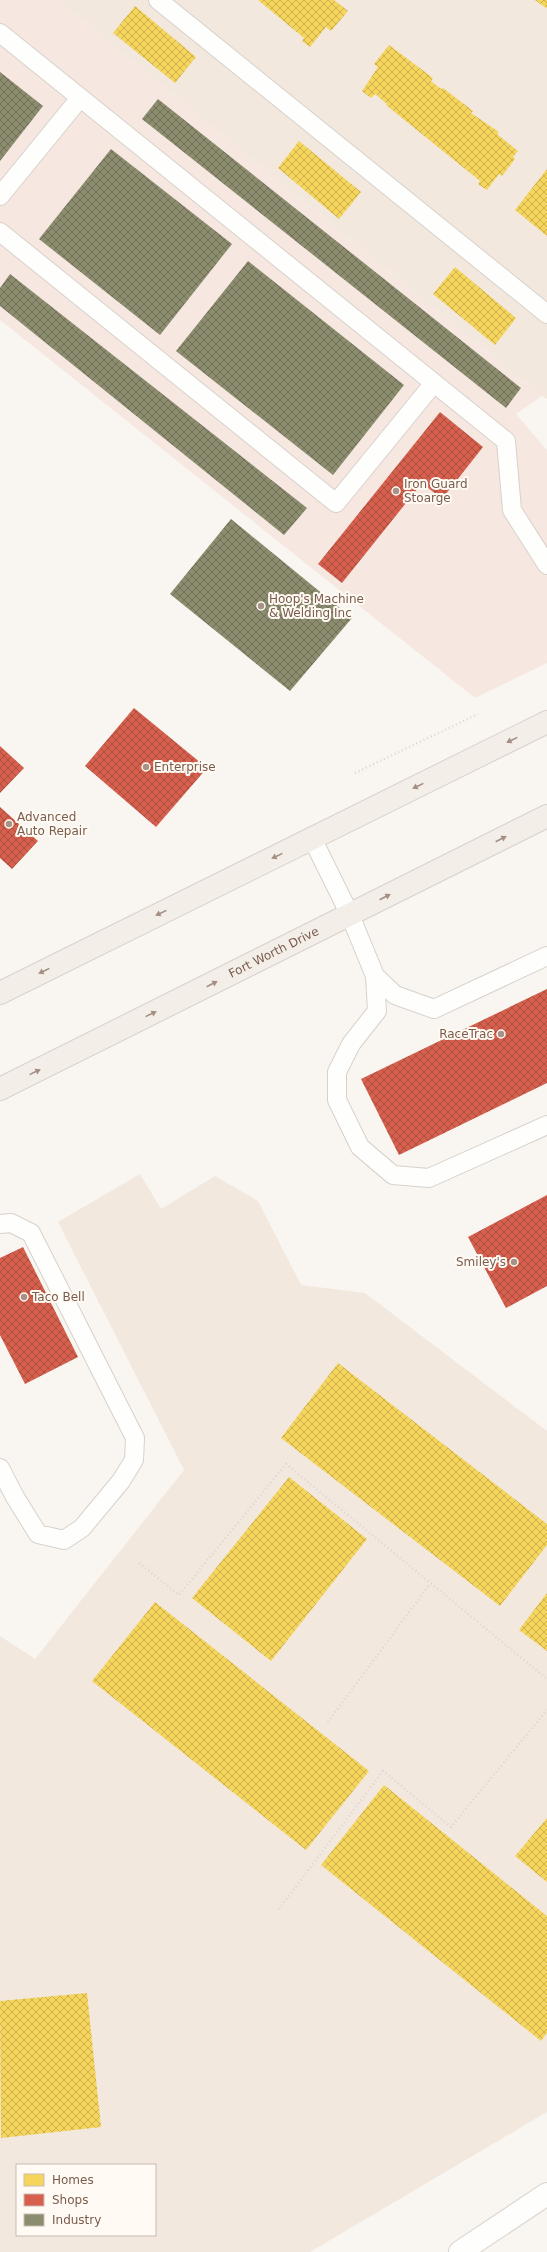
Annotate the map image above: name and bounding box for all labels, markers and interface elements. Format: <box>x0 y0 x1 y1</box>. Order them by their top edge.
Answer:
place label: Iron Guard Stoarge <box>404 477 468 505</box>
marker: Iron Guard Stoarge <box>391 486 401 496</box>
place label: Hoop's Machine & Welding Inc <box>269 592 364 620</box>
marker: Hoop's Machine & Welding Inc <box>256 601 266 611</box>
one-way arrow <box>506 736 518 743</box>
place label: Enterprise <box>154 760 216 774</box>
marker: Enterprise <box>141 762 151 772</box>
one-way arrow <box>412 783 424 789</box>
place label: Advanced Auto Repair <box>17 810 87 838</box>
marker: Advanced Auto Repair <box>4 819 14 829</box>
one-way arrow <box>495 836 507 842</box>
one-way arrow <box>271 853 283 859</box>
one-way arrow <box>379 894 391 901</box>
one-way arrow <box>155 910 166 916</box>
street label: Fort Worth Drive <box>226 924 321 981</box>
one-way arrow <box>38 968 50 974</box>
one-way arrow <box>207 980 218 987</box>
one-way arrow <box>146 1011 157 1017</box>
place label: RaceTrac <box>439 1027 493 1041</box>
marker: RaceTrac <box>496 1029 506 1039</box>
one-way arrow <box>29 1069 41 1075</box>
place label: Smiley's <box>456 1255 506 1269</box>
marker: Smiley's <box>509 1257 519 1267</box>
place label: Taco Bell <box>31 1290 85 1304</box>
marker: Taco Bell <box>19 1292 29 1302</box>
legend <box>16 2164 156 2236</box>
text: Homes <box>52 2173 94 2187</box>
text: Shops <box>52 2193 88 2207</box>
text: Industry <box>52 2213 101 2227</box>

